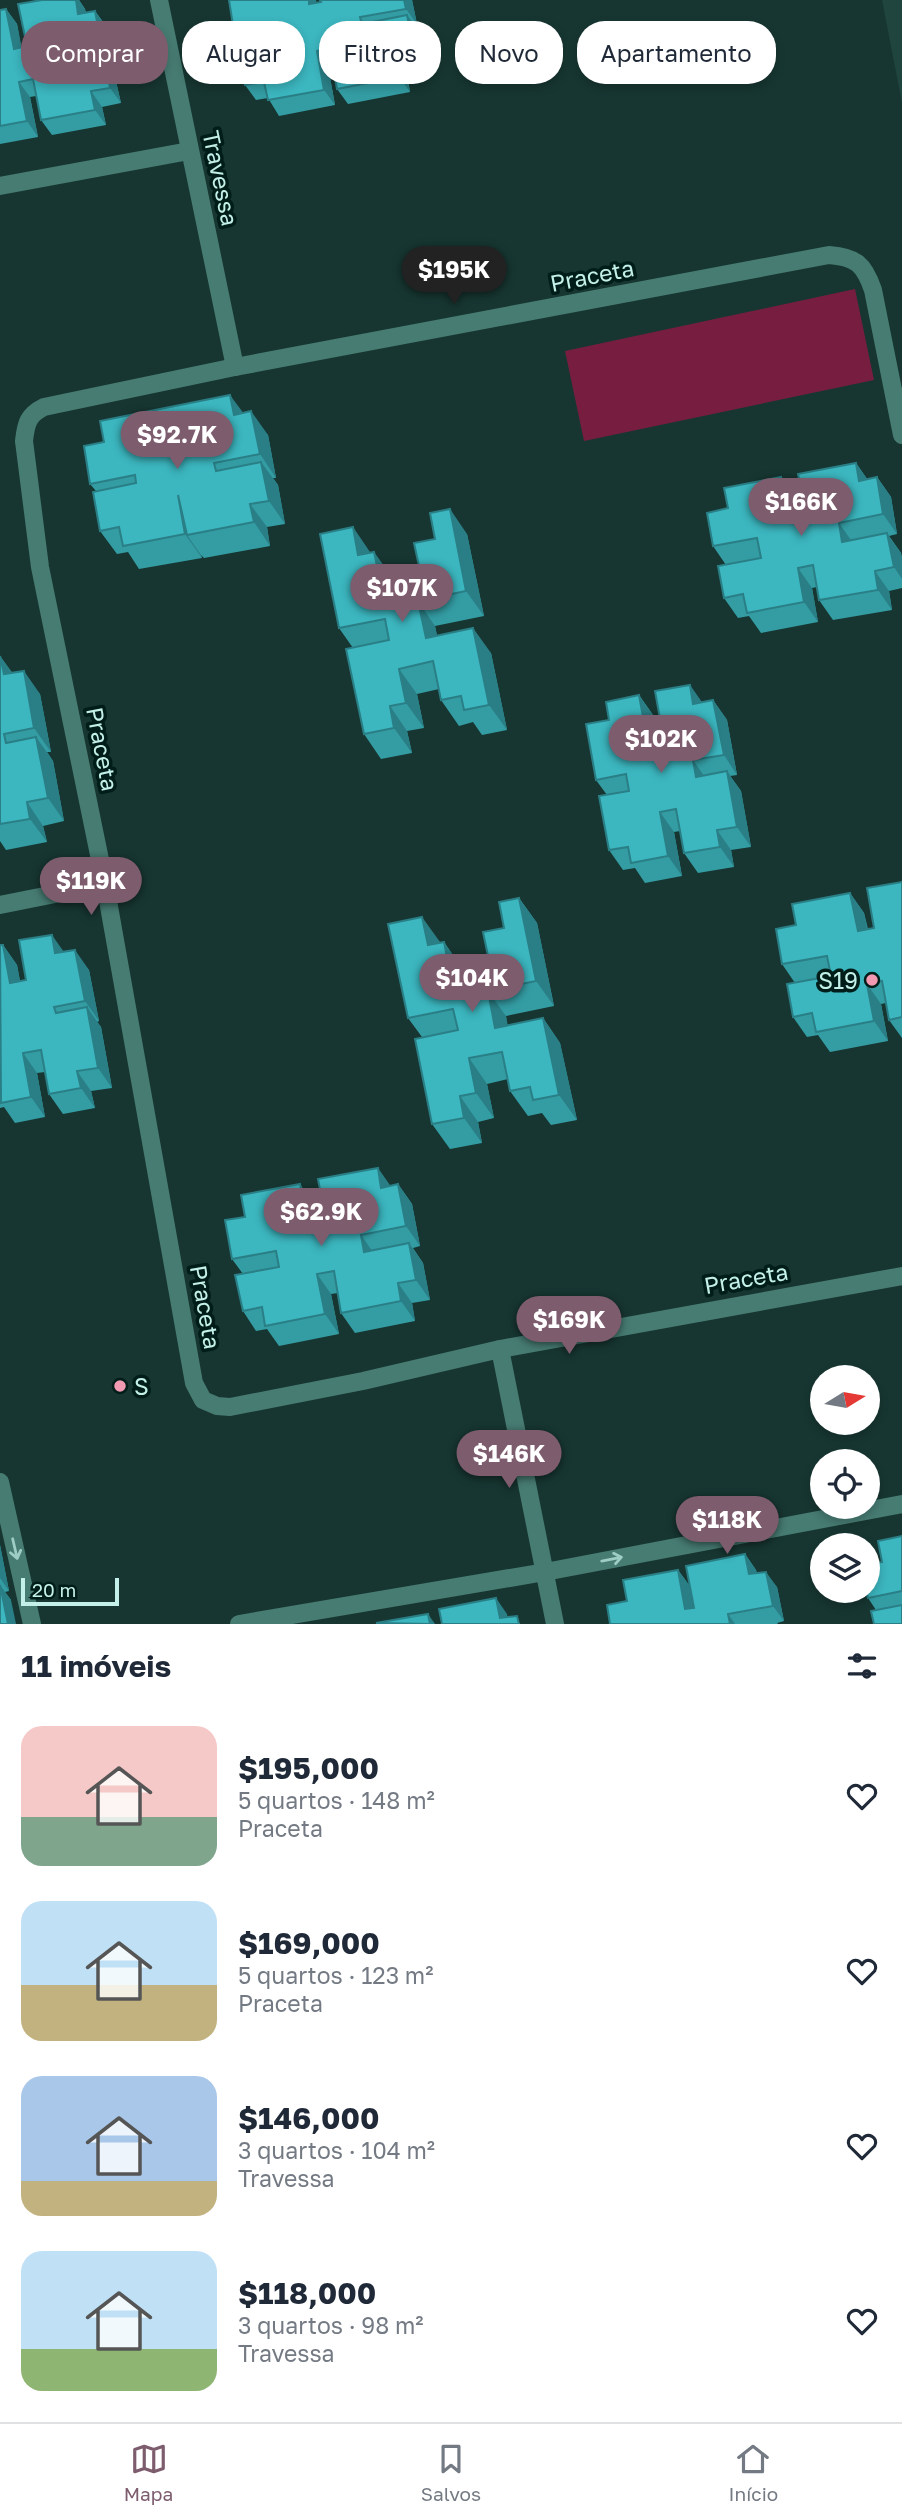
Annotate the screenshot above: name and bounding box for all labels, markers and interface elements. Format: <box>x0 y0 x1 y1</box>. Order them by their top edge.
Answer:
chip: Comprar <box>21 21 168 84</box>
chip: Alugar <box>182 21 305 84</box>
chip: Filtros <box>319 21 441 84</box>
chip: Novo <box>455 21 563 84</box>
chip: Apartamento <box>577 21 776 84</box>
street label: Travessa <box>197 128 245 228</box>
pin: $195K <box>405 246 503 306</box>
street label: Praceta <box>548 253 636 297</box>
text: $195K <box>418 255 490 283</box>
pin: $92.7K <box>120 412 234 471</box>
text: $92.7K <box>137 420 217 448</box>
pin: $166K <box>752 478 850 538</box>
text: $166K <box>764 487 838 515</box>
pin: $107K <box>353 564 451 624</box>
text: $107K <box>366 573 438 601</box>
street label: Praceta <box>81 705 125 793</box>
pin: $102K <box>612 716 710 775</box>
text: $102K <box>625 724 697 752</box>
pin: $119K <box>42 858 140 917</box>
text: $119K <box>56 866 126 894</box>
pin: $104K <box>423 954 521 1014</box>
text: $104K <box>435 963 509 991</box>
place label: S19 <box>818 966 858 994</box>
marker: S19 <box>864 972 880 988</box>
pin: $62.9K <box>264 1188 378 1248</box>
text: $62.9K <box>280 1197 362 1225</box>
street label: Praceta <box>702 1257 790 1299</box>
street label: Praceta <box>185 1263 227 1351</box>
pin: $169K <box>520 1296 618 1356</box>
text: $169K <box>532 1305 606 1333</box>
north arrow <box>810 1365 880 1435</box>
map controls <box>810 1365 880 1603</box>
place label: S <box>134 1372 149 1400</box>
marker: S <box>112 1378 128 1394</box>
pin: $146K <box>460 1430 558 1490</box>
text: $146K <box>473 1439 545 1467</box>
button: locate <box>810 1449 880 1519</box>
pin: $118K <box>678 1496 776 1556</box>
text: $118K <box>692 1505 762 1533</box>
button: layers <box>810 1533 880 1603</box>
one-way arrow <box>9 1537 22 1560</box>
one-way arrow <box>600 1551 623 1565</box>
scale bar <box>21 1575 119 1607</box>
text: 20 m <box>32 1578 76 1601</box>
icon: filters <box>843 1647 881 1685</box>
text: 11 imóveis <box>21 1648 171 1684</box>
text: $195,000 <box>238 1750 379 1786</box>
icon: home <box>77 1754 161 1838</box>
icon: heart <box>843 1777 881 1815</box>
text: 5 quartos · 148 m² <box>238 1786 435 1814</box>
text: Praceta <box>238 1814 323 1842</box>
text: $169,000 <box>238 1925 380 1961</box>
icon: home <box>77 1929 161 2013</box>
icon: heart <box>843 1952 881 1990</box>
text: 5 quartos · 123 m² <box>238 1961 434 1989</box>
text: Praceta <box>238 1989 323 2017</box>
text: $146,000 <box>238 2100 379 2136</box>
icon: home <box>77 2104 161 2188</box>
icon: heart <box>843 2127 881 2165</box>
text: 3 quartos · 104 m² <box>238 2136 435 2164</box>
text: Travessa <box>238 2164 335 2192</box>
text: $118,000 <box>238 2275 376 2311</box>
icon: home <box>77 2279 161 2363</box>
icon: heart <box>843 2302 881 2340</box>
text: 3 quartos · 98 m² <box>238 2311 424 2339</box>
text: Travessa <box>238 2339 335 2367</box>
tab: Mapa <box>124 2440 173 2505</box>
tab: Salvos <box>421 2440 481 2505</box>
tab: Início <box>729 2440 778 2505</box>

